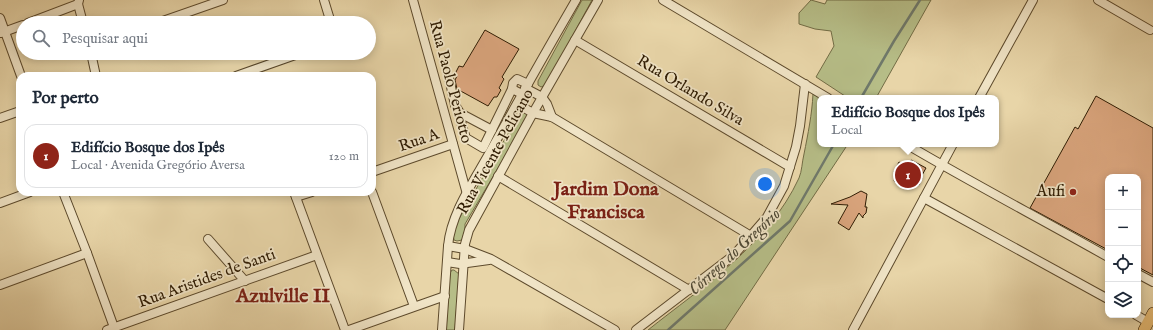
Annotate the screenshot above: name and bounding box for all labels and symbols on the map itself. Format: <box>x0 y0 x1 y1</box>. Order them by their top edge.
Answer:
street label: Rua Paolo Periotto <box>424 18 476 146</box>
street label: Rua Orlando Silva <box>633 51 747 131</box>
street label: Rua Vicente Pelicano <box>453 85 539 218</box>
street label: Rua A <box>396 124 443 157</box>
pin: 1 <box>895 160 921 190</box>
your location <box>755 174 775 194</box>
district label: Jardim Dona Francisca <box>550 177 659 225</box>
place label: Aufi <box>1036 182 1065 202</box>
marker: Aufi <box>1068 187 1078 197</box>
water label: Córrego do Gregório <box>685 204 785 300</box>
street label: Rua Aristides de Santi <box>136 245 278 313</box>
district label: Azulville II <box>235 284 330 309</box>

